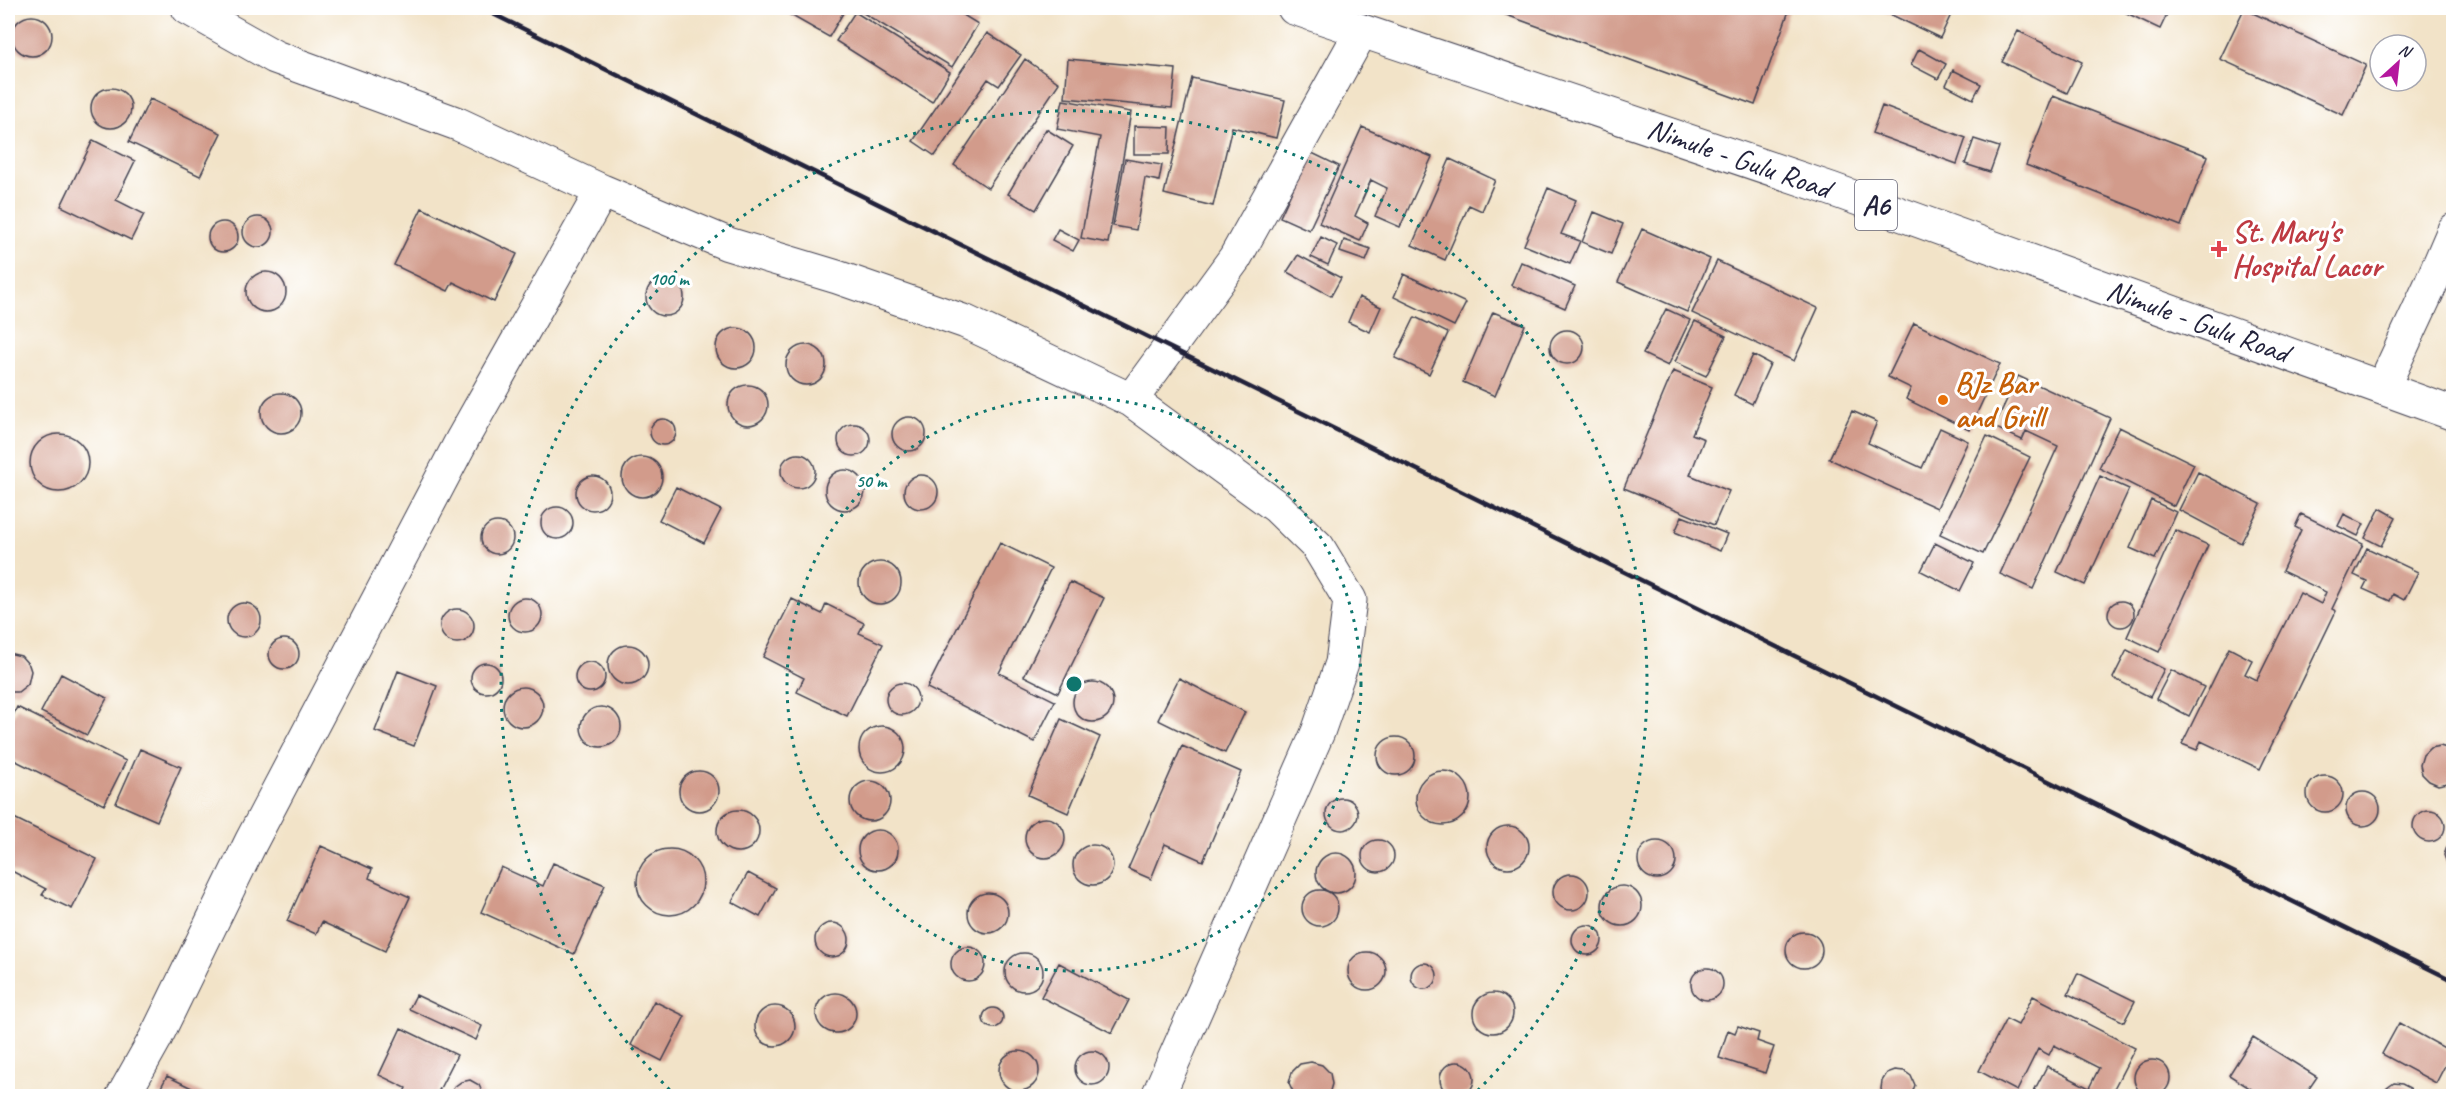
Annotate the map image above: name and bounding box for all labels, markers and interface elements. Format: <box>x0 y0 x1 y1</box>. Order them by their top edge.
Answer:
north arrow <box>2368 33 2428 93</box>
text: N <box>2395 39 2416 63</box>
street label: Nimule - Gulu Road <box>1642 109 1839 208</box>
road number: A6 <box>1855 180 1897 230</box>
place label: St. Mary's Hospital Lacor <box>2232 213 2385 285</box>
marker: St. Mary's Hospital Lacor <box>2210 240 2228 258</box>
text: 100 m <box>650 268 690 290</box>
street label: Nimule - Gulu Road <box>2102 270 2298 373</box>
place label: BJz Bar and Grill <box>1955 364 2049 436</box>
marker: BJz Bar and Grill <box>1936 393 1950 407</box>
text: 50 m <box>856 470 888 492</box>
centre of rings <box>1064 674 1084 694</box>

